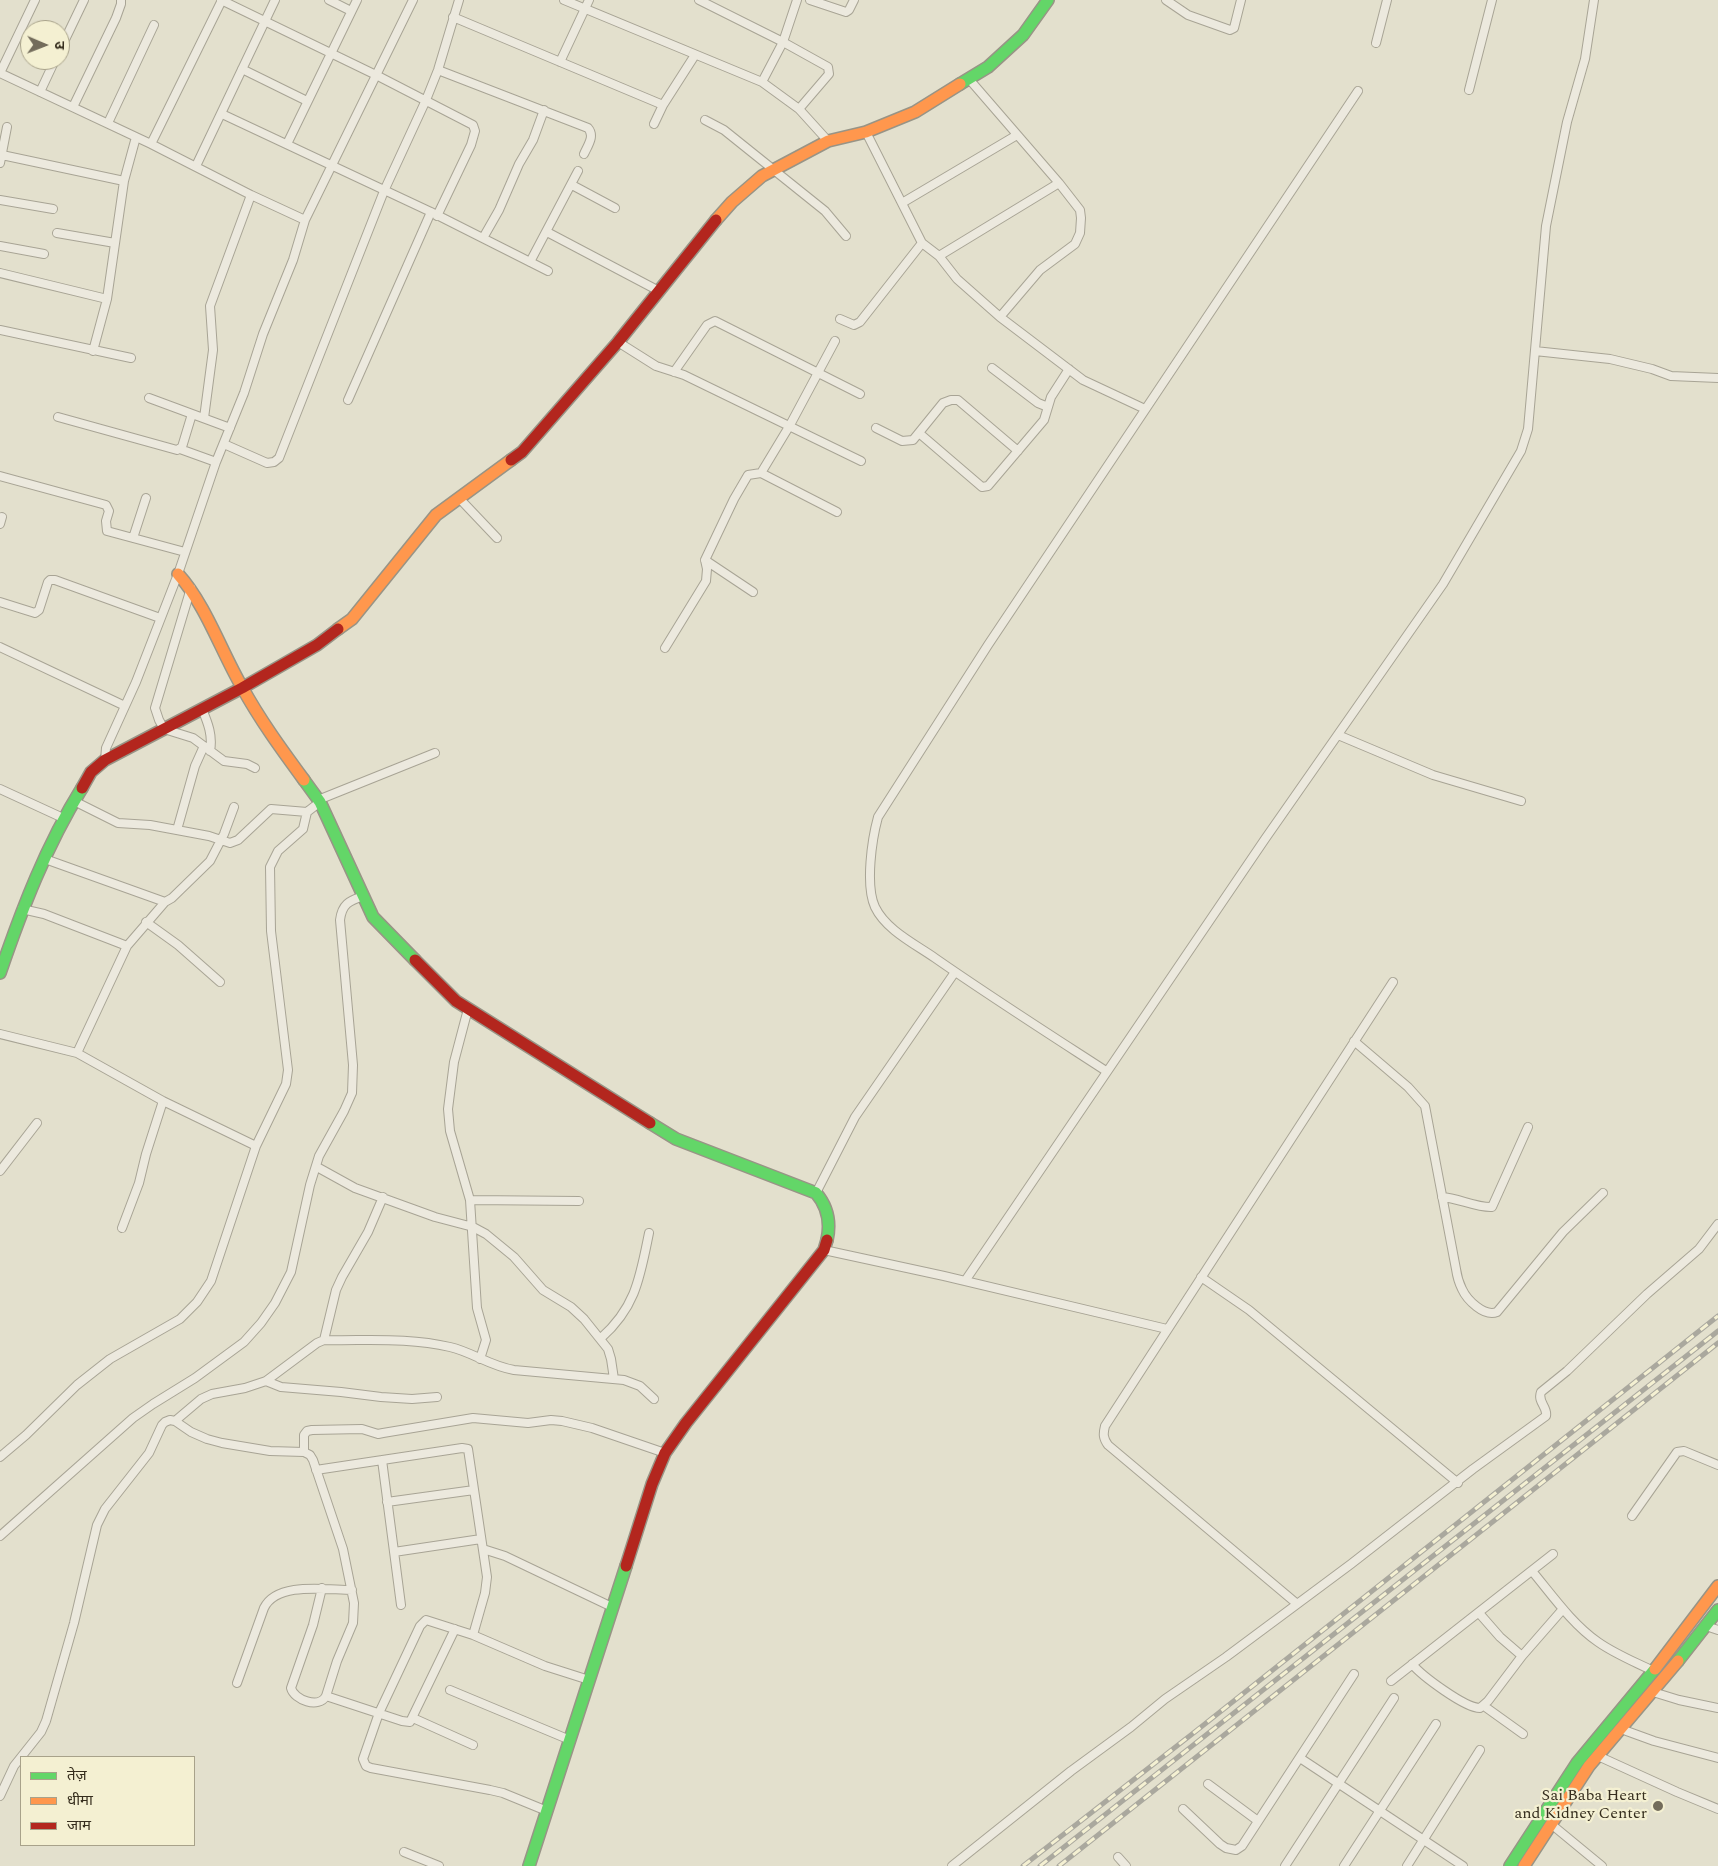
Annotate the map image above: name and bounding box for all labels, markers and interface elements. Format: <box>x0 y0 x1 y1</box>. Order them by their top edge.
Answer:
north arrow <box>20 20 70 70</box>
text: उ <box>49 41 70 50</box>
legend <box>20 1756 195 1846</box>
text: तेज़ <box>67 1764 87 1787</box>
place label: Sai Baba Heart and Kidney Center <box>1514 1787 1647 1825</box>
text: धीमा <box>67 1789 93 1812</box>
marker: Sai Baba Heart and Kidney Center <box>1651 1799 1665 1813</box>
text: जाम <box>67 1814 91 1837</box>

